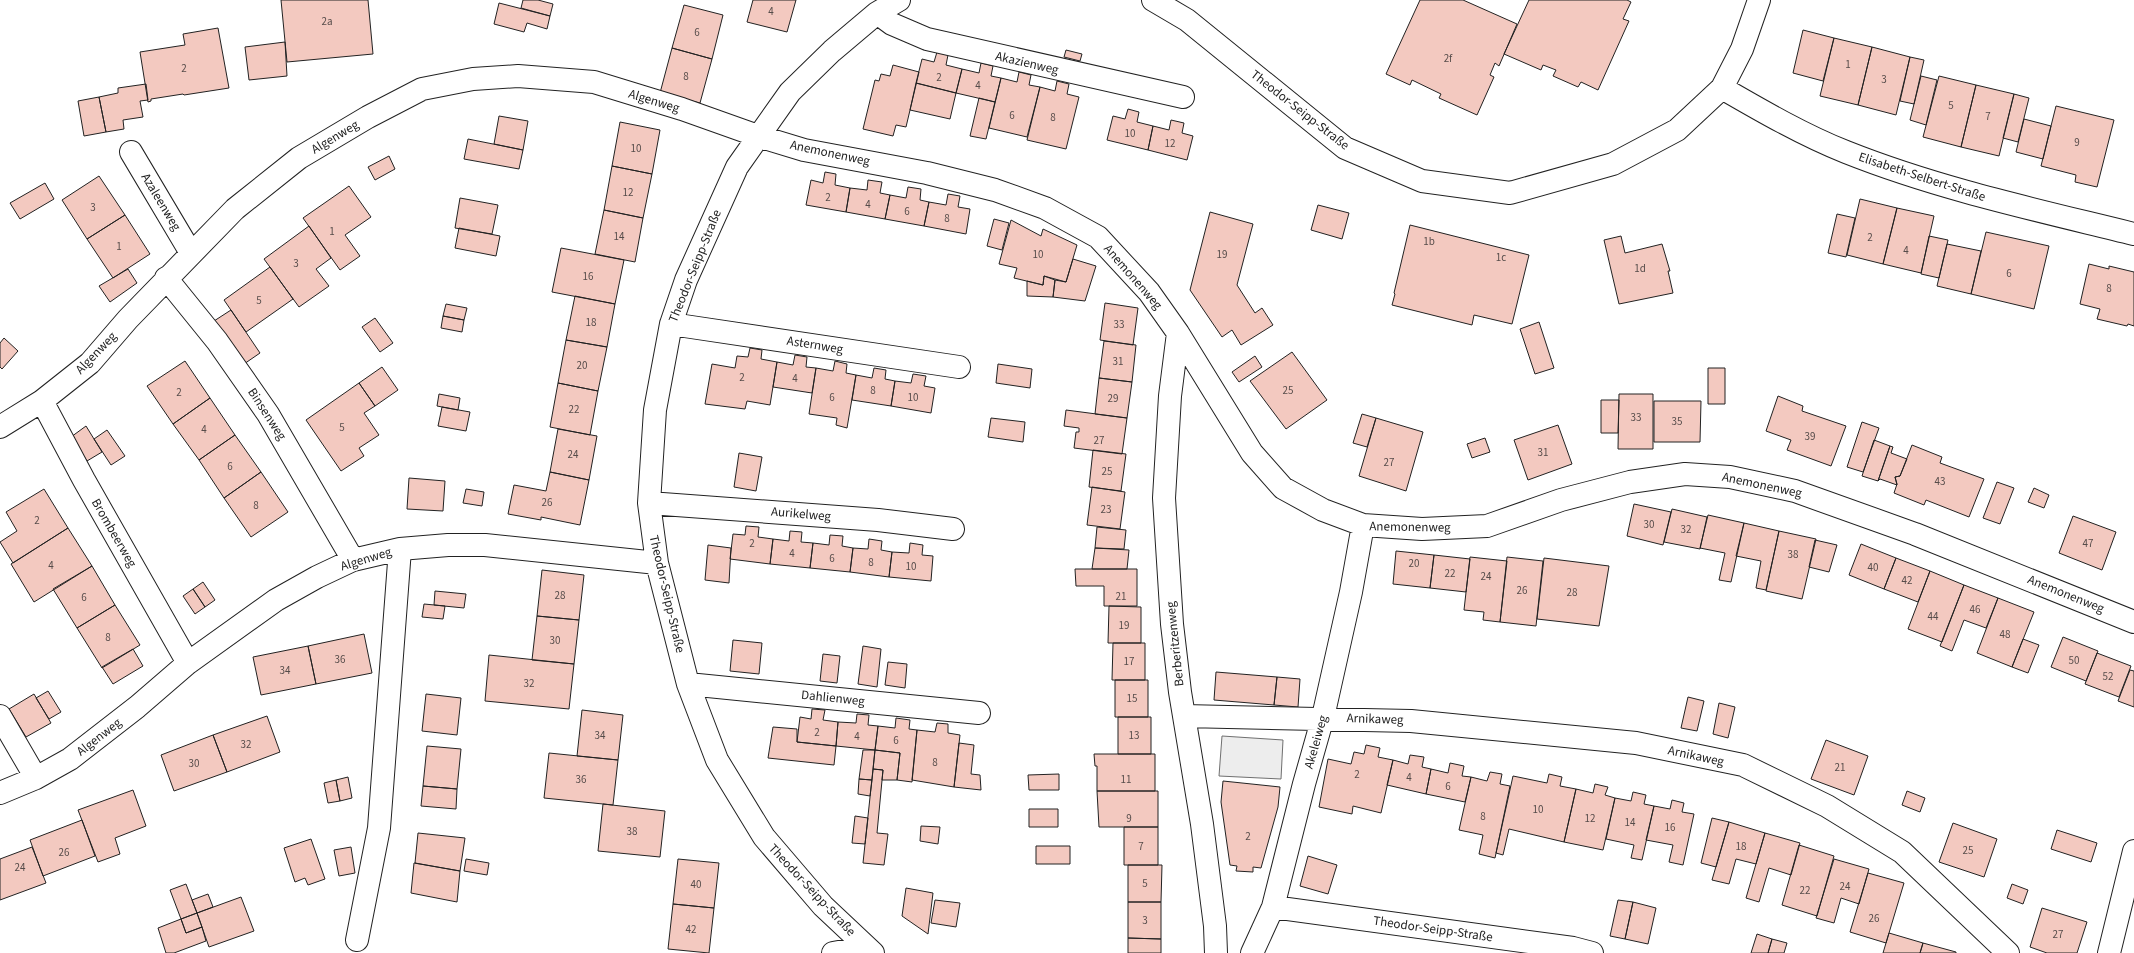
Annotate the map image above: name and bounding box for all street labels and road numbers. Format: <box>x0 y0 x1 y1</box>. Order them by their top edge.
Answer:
street label: Akazienweg <box>994 47 1061 79</box>
street label: Theodor-Seipp-Straße <box>1247 66 1353 154</box>
street label: Algenweg <box>626 85 682 117</box>
street label: Algenweg <box>308 116 363 158</box>
street label: Anemonenweg <box>788 136 872 170</box>
street label: Elisabeth-Selbert-Straße <box>1856 148 1988 206</box>
street label: Azaleenweg <box>137 170 186 235</box>
street label: Theodor-Seipp-Straße <box>664 207 726 325</box>
street label: Anemonenweg <box>1100 240 1167 314</box>
street label: Algenweg <box>71 328 121 378</box>
street label: Asternweg <box>785 332 845 358</box>
street label: Binsenweg <box>243 384 291 444</box>
street label: Anemonenweg <box>1720 468 1804 502</box>
street label: Brombeerweg <box>87 495 141 571</box>
street label: Aurikelweg <box>770 502 832 526</box>
street label: Anemonenweg <box>1369 517 1451 537</box>
street label: Theodor-Seipp-Straße <box>645 533 689 655</box>
street label: Algenweg <box>338 543 394 575</box>
street label: Anemonenweg <box>2025 570 2107 618</box>
street label: Berberitzenweg <box>1162 600 1188 687</box>
street label: Dahlienweg <box>800 686 866 710</box>
street label: Arnikaweg <box>1346 709 1404 729</box>
street label: Algenweg <box>73 713 126 760</box>
street label: Akeleiweg <box>1300 713 1332 771</box>
street label: Arnikaweg <box>1666 741 1726 771</box>
street label: Theodor-Seipp-Straße <box>764 840 860 940</box>
street label: Theodor-Seipp-Straße <box>1372 912 1494 946</box>

